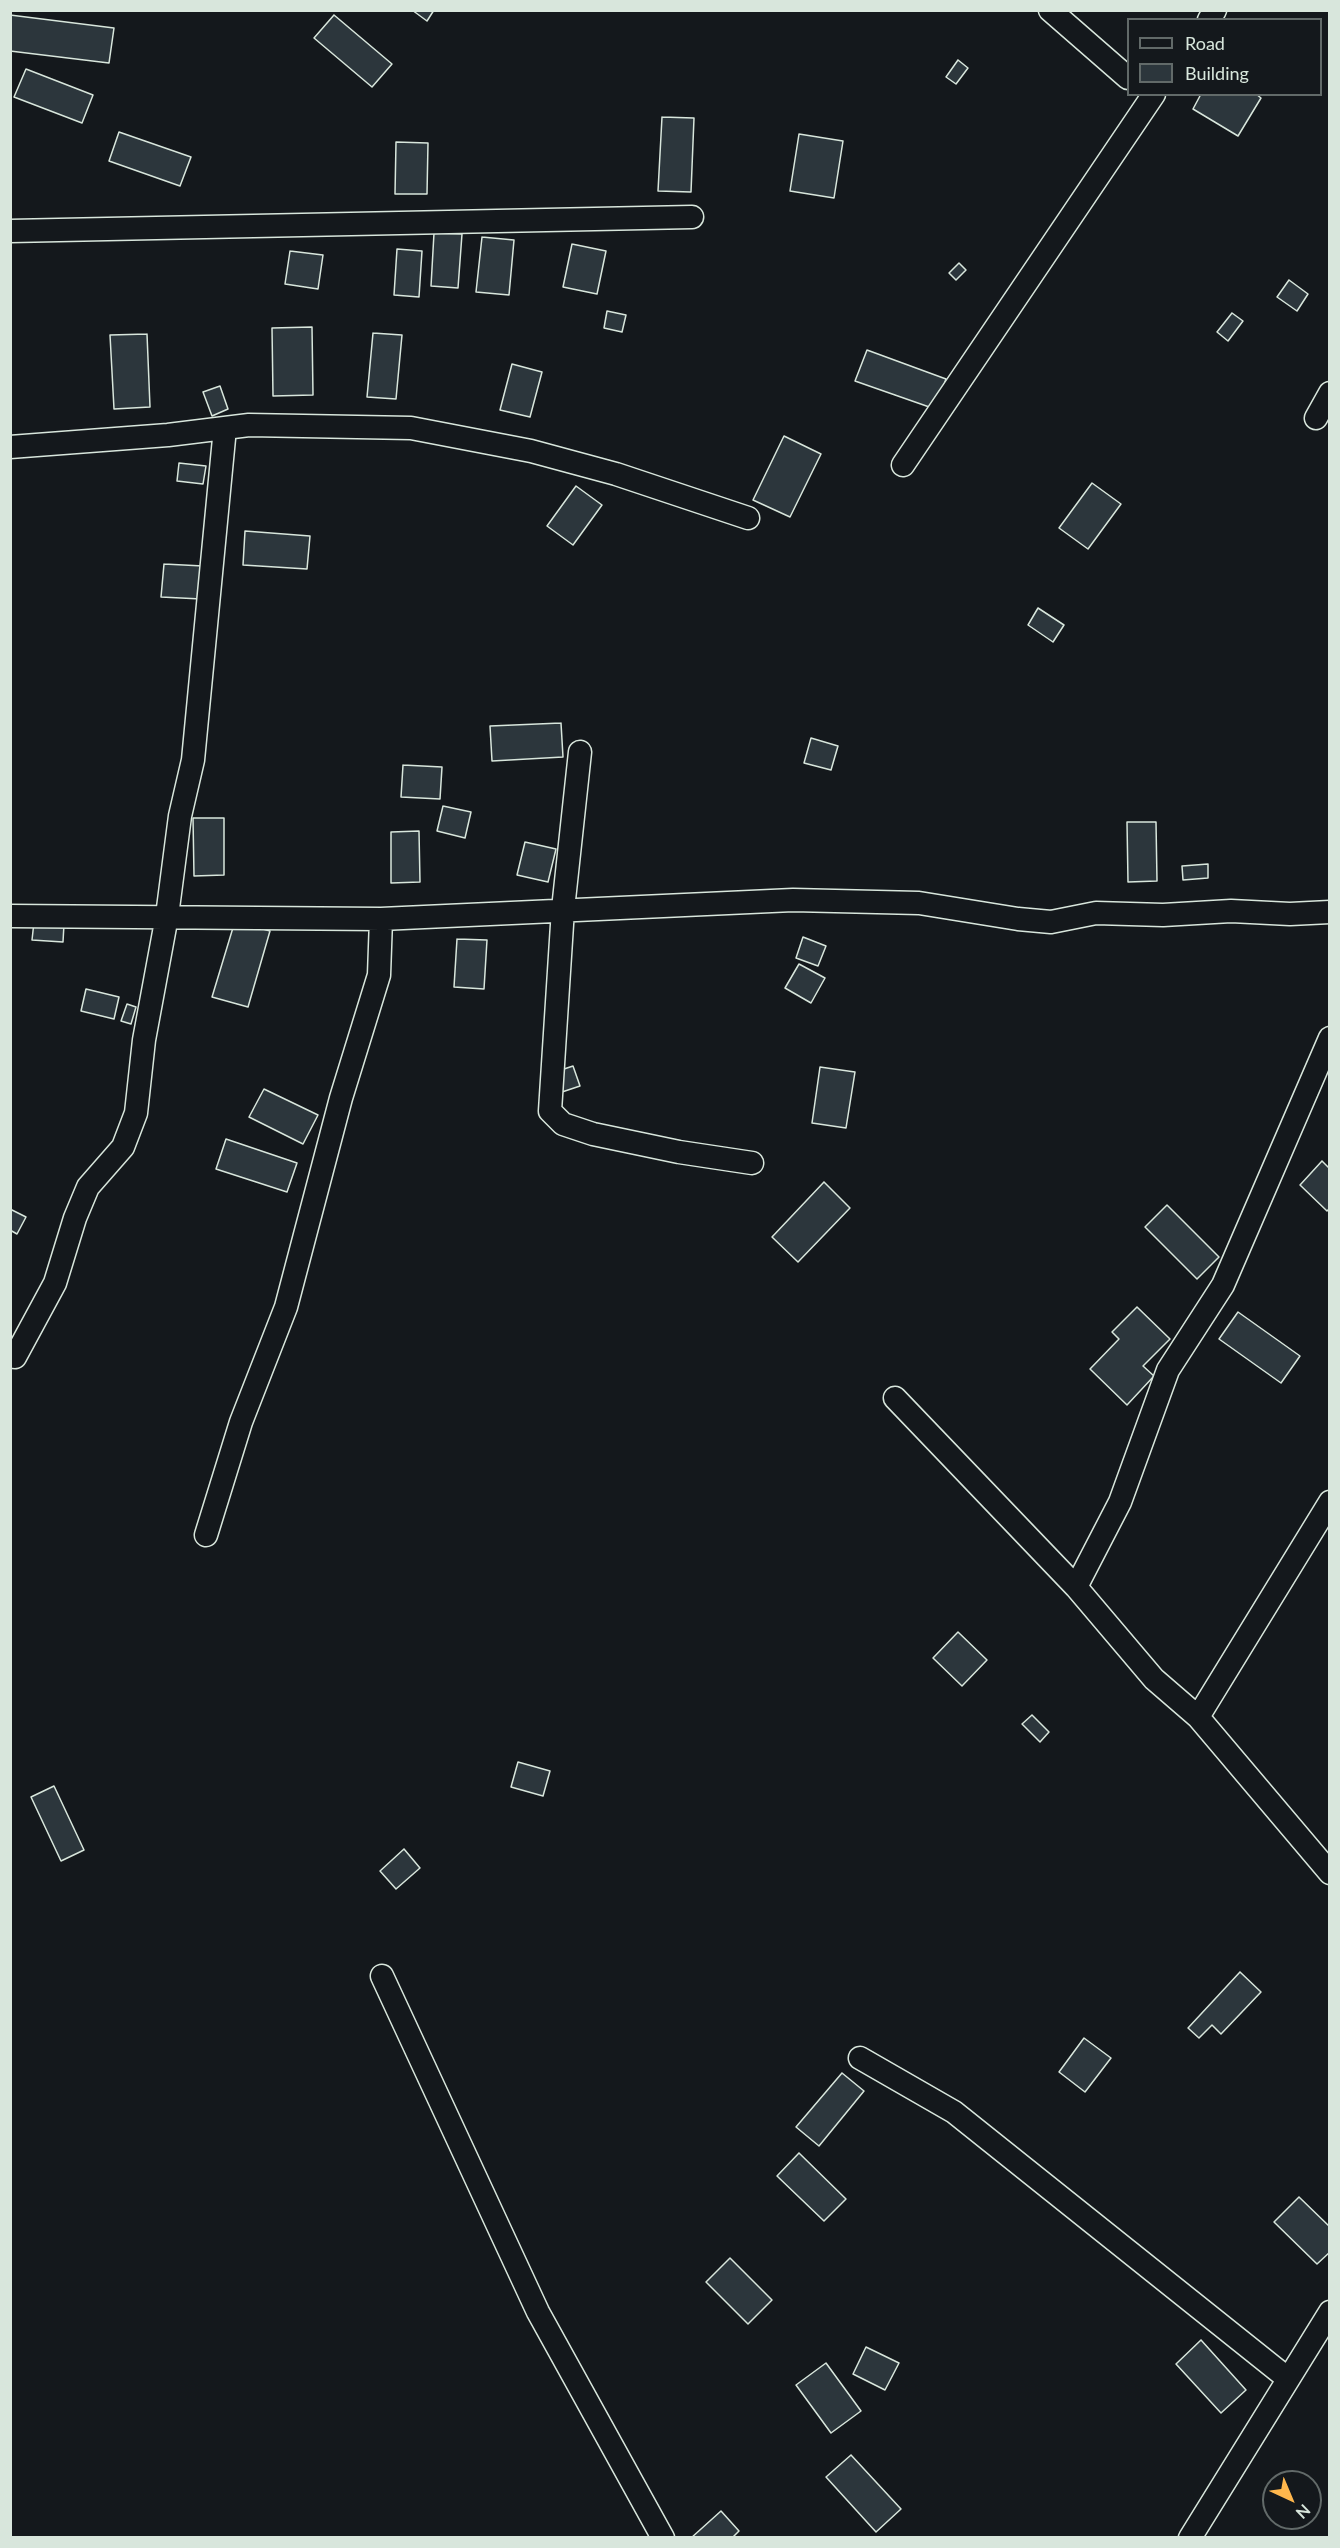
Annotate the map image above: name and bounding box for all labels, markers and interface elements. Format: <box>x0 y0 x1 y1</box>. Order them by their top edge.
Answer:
legend <box>1127 18 1322 96</box>
text: Road <box>1185 32 1225 54</box>
text: Building <box>1185 62 1249 84</box>
north arrow <box>1262 2470 1322 2530</box>
text: N <box>1292 2501 1315 2523</box>

